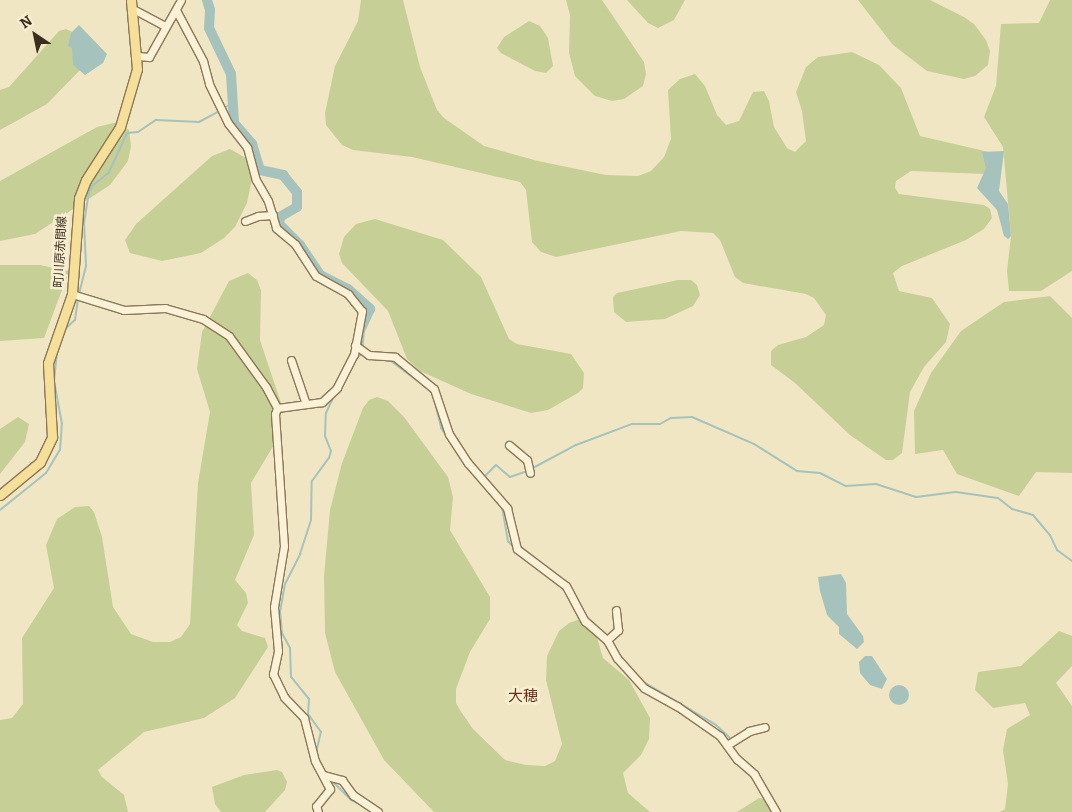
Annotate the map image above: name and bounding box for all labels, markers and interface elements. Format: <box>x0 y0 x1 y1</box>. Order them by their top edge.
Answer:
north arrow <box>10 10 60 60</box>
text: N <box>17 12 36 32</box>
street label: 町川原赤間線 <box>52 216 70 288</box>
district label: 大穂 <box>508 688 538 706</box>

